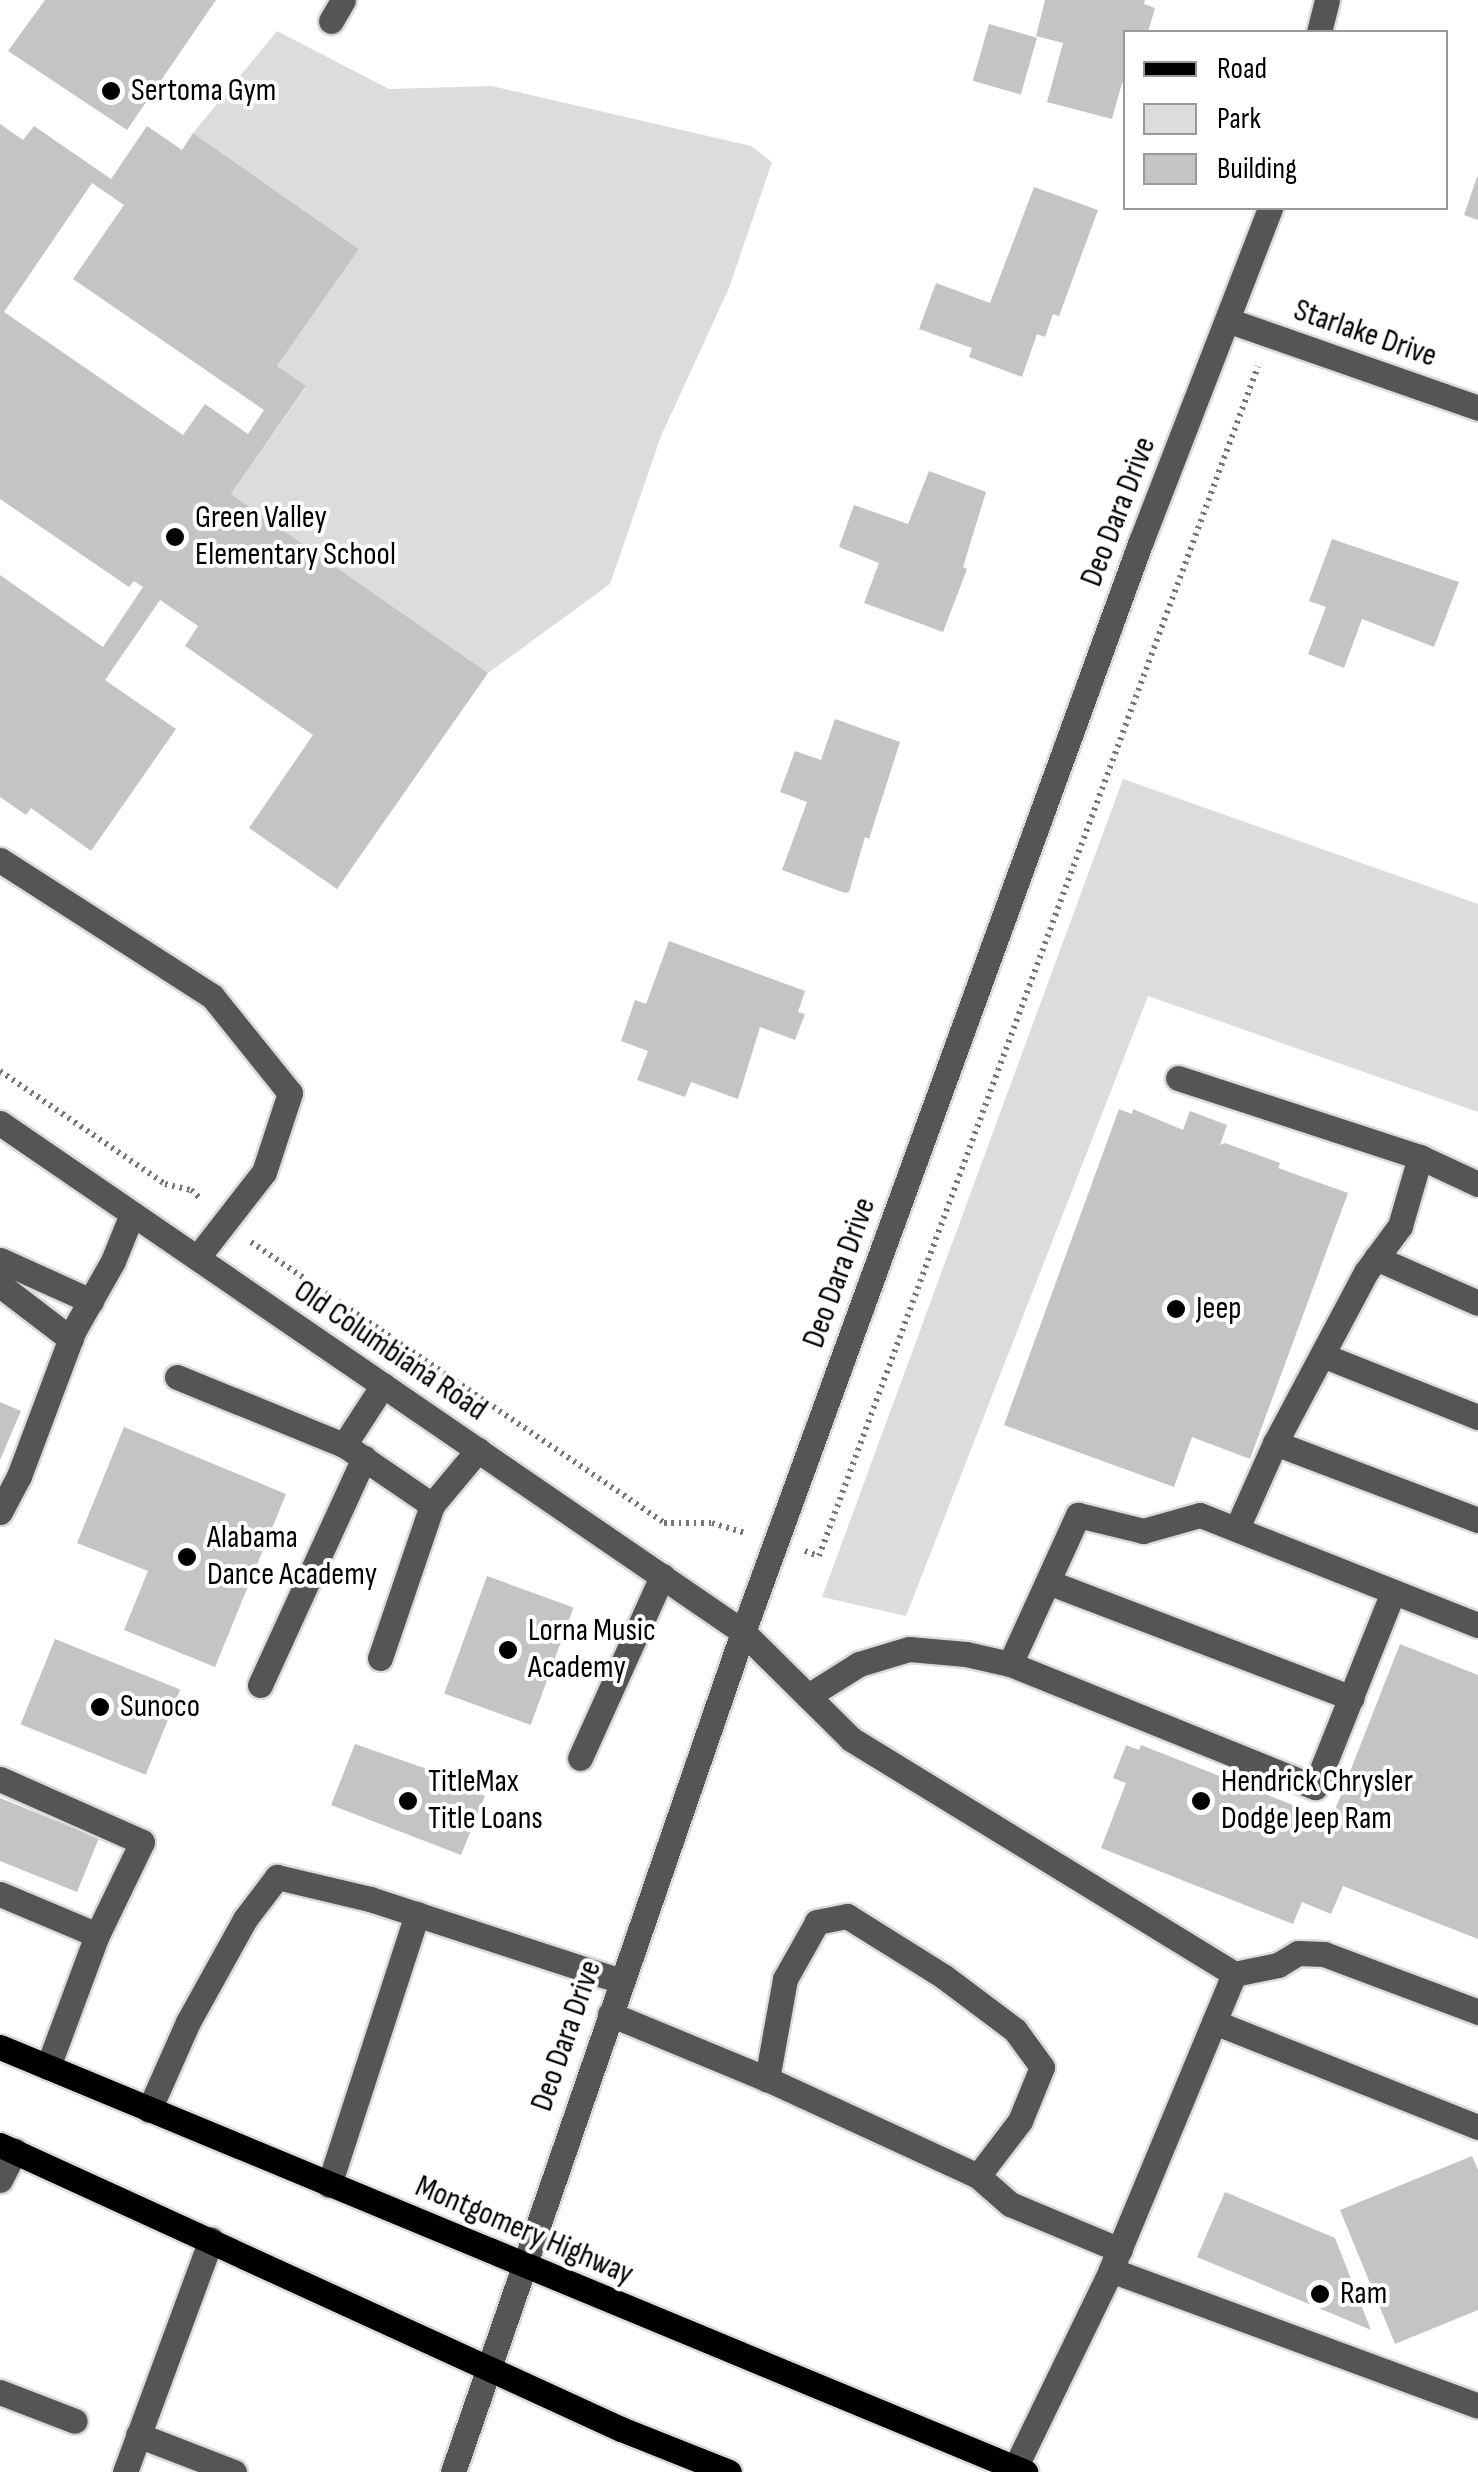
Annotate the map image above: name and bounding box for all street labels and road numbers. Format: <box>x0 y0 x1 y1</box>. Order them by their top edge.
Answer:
street label: Starlake Drive <box>1288 292 1442 376</box>
street label: Deo Dara Drive <box>1073 432 1165 592</box>
street label: Deo Dara Drive <box>795 1193 885 1353</box>
street label: Old Columbiana Road <box>286 1272 494 1430</box>
street label: Deo Dara Drive <box>523 1956 611 2116</box>
street label: Montgomery Highway <box>409 2168 639 2294</box>

